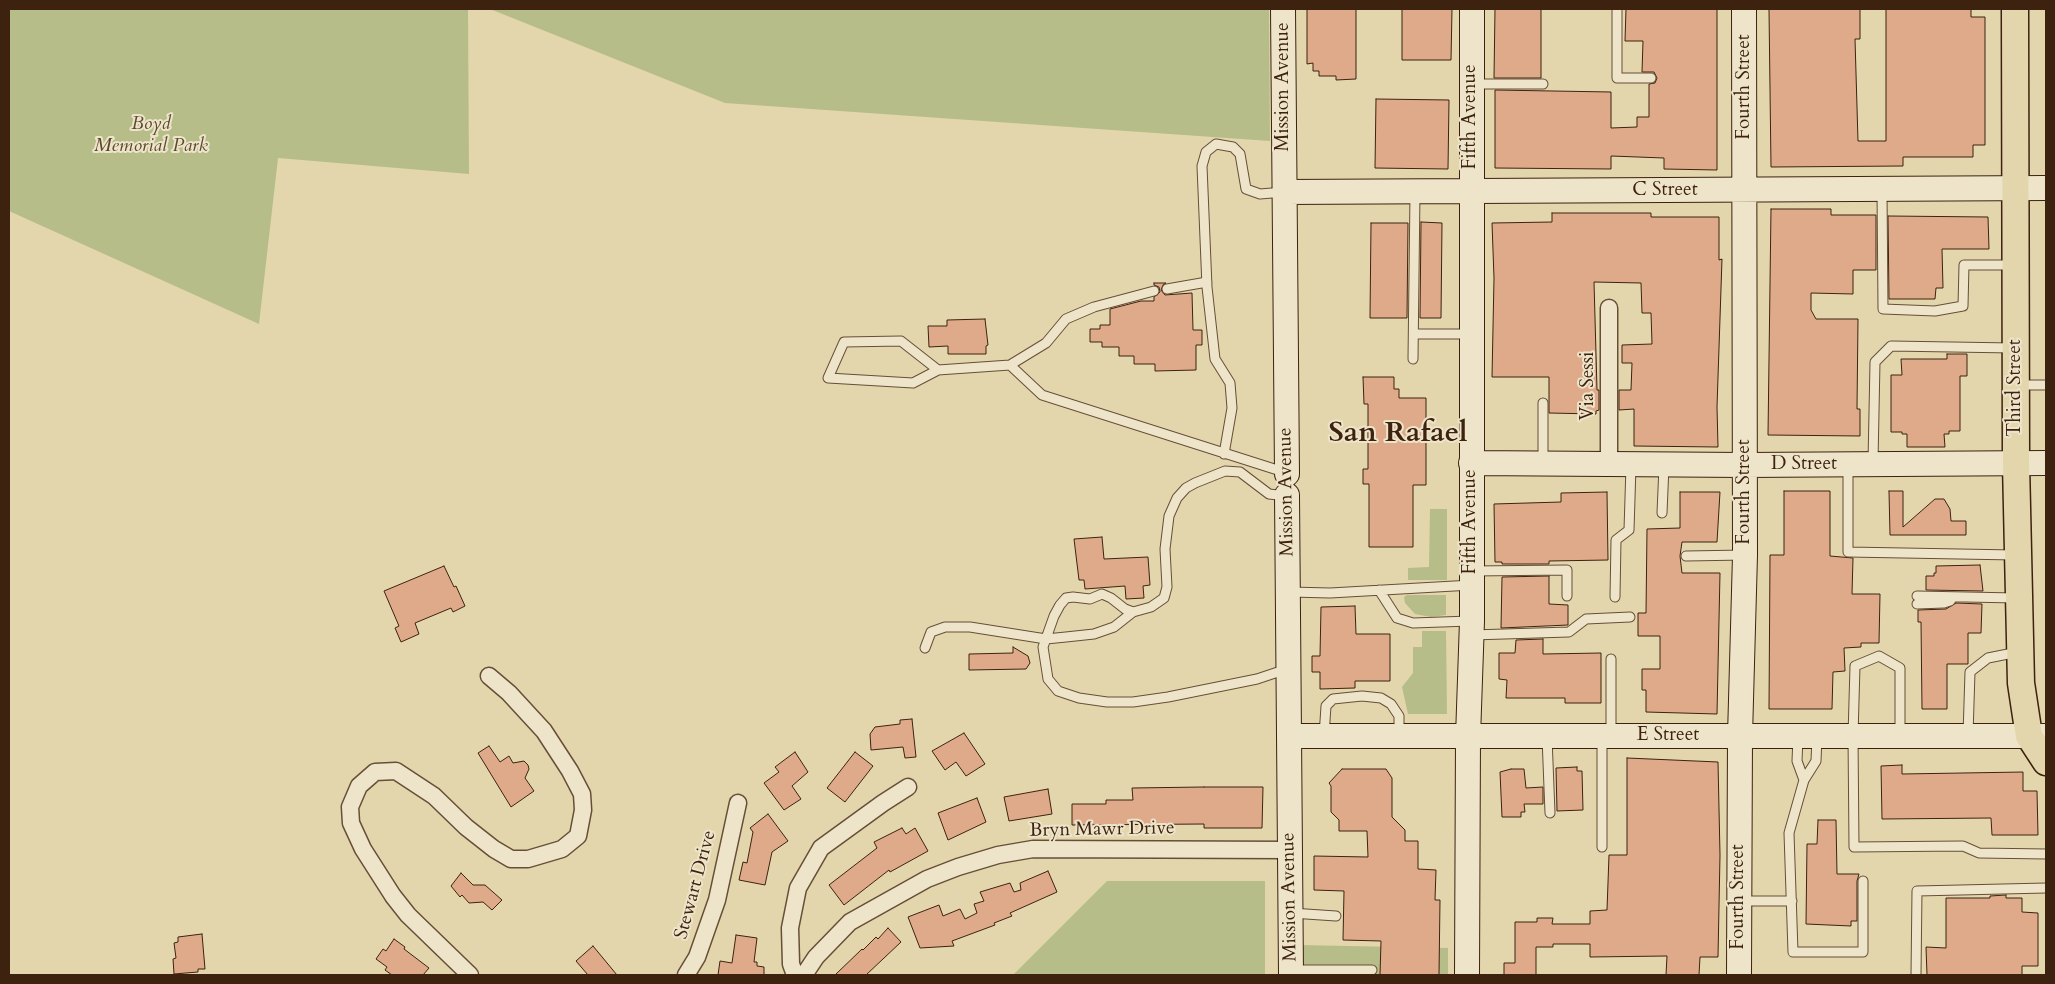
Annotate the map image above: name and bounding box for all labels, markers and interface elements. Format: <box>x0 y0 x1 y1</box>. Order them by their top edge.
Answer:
street label: Mission Avenue <box>1273 22 1295 152</box>
street label: Fourth Street <box>1734 34 1756 140</box>
street label: Fifth Avenue <box>1460 64 1482 170</box>
park label: Boyd Memorial Park <box>94 114 208 158</box>
street label: C Street <box>1632 180 1698 202</box>
street label: Third Street <box>2005 339 2027 437</box>
street label: Via Sessi <box>1578 352 1600 420</box>
district label: San Rafael <box>1328 417 1468 451</box>
street label: Mission Avenue <box>1274 427 1300 557</box>
street label: Fourth Street <box>1734 439 1756 545</box>
street label: D Street <box>1771 454 1837 476</box>
street label: Fifth Avenue <box>1460 469 1482 575</box>
street label: E Street <box>1637 725 1699 747</box>
street label: Bryn Mawr Drive <box>1029 817 1175 843</box>
street label: Stewart Drive <box>671 828 721 942</box>
street label: Mission Avenue <box>1277 832 1303 962</box>
street label: Fourth Street <box>1728 844 1750 950</box>

